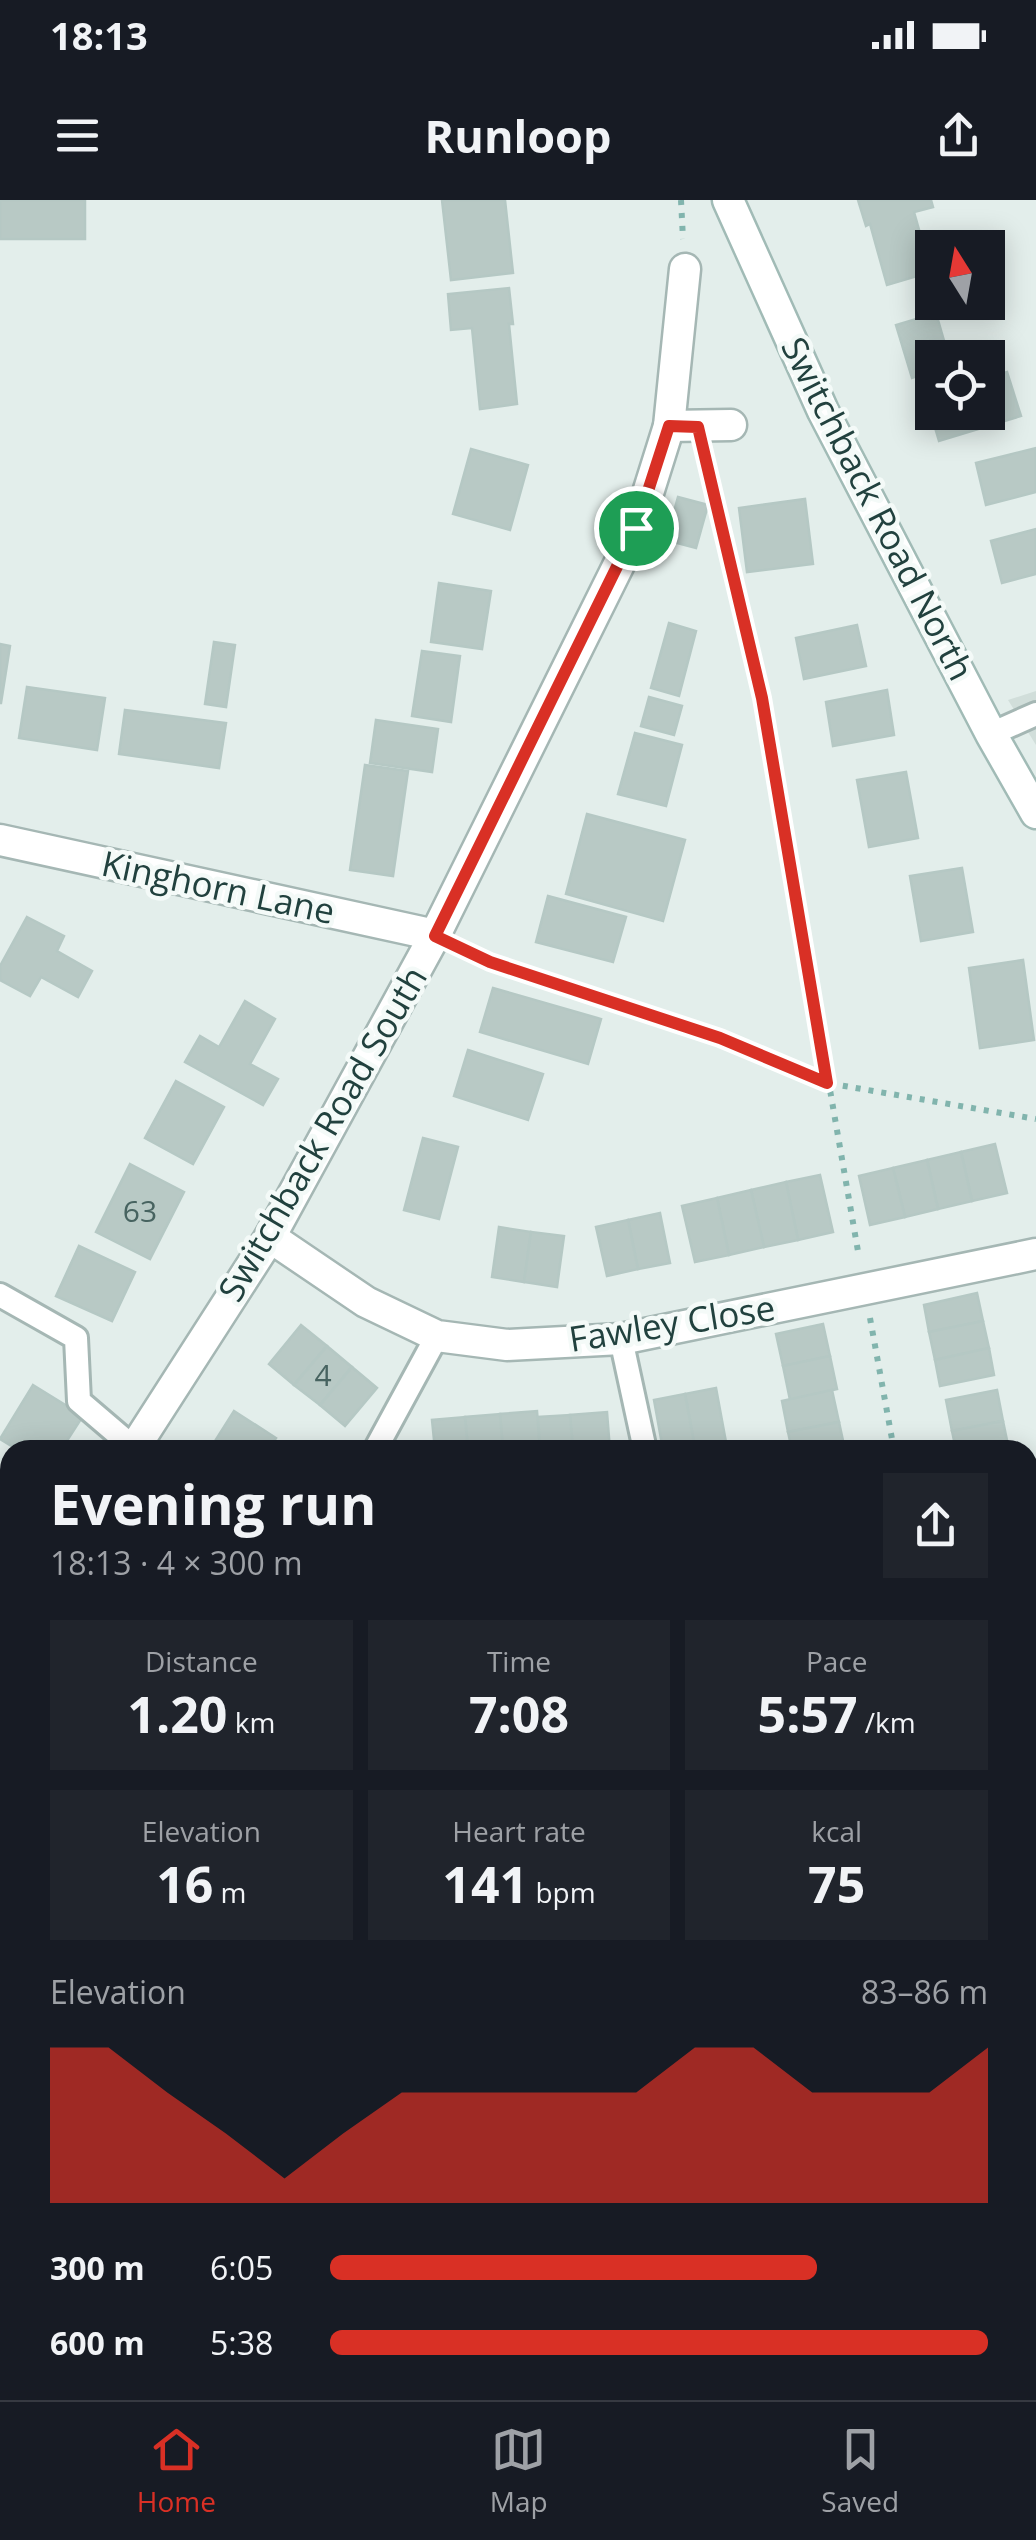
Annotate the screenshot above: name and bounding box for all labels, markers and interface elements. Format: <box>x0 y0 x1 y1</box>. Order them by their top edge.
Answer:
text: 18:13 <box>50 9 148 61</box>
text: Runloop <box>425 105 611 166</box>
icon: menu <box>50 108 105 163</box>
icon: share <box>931 108 986 163</box>
north arrow <box>915 230 1005 320</box>
map controls <box>915 230 1005 430</box>
street label: Switchback Road North <box>771 329 985 688</box>
button: locate <box>915 340 1005 430</box>
pin <box>594 486 679 571</box>
icon: arrive <box>609 501 664 556</box>
street label: Kinghorn Lane <box>98 839 339 934</box>
street label: Switchback Road South <box>207 957 437 1309</box>
house number: 63 <box>123 1190 157 1231</box>
street label: Fawley Close <box>565 1283 778 1362</box>
house number: 4 <box>314 1354 332 1395</box>
text: Evening run <box>50 1466 376 1541</box>
button: share <box>883 1473 988 1578</box>
text: 18:13 · 4 × 300 m <box>50 1541 303 1584</box>
text: Distance <box>145 1642 258 1680</box>
text: Time <box>487 1642 551 1680</box>
text: Pace <box>806 1642 867 1680</box>
text: 1.20 <box>127 1680 227 1748</box>
text: 7:08 <box>469 1680 569 1748</box>
text: 5:57 <box>758 1680 858 1748</box>
text: km <box>227 1703 275 1741</box>
text: /km <box>858 1703 916 1741</box>
text: Elevation <box>142 1812 261 1850</box>
text: Heart rate <box>452 1812 586 1850</box>
text: kcal <box>811 1812 862 1850</box>
text: 16 <box>156 1850 213 1918</box>
text: 141 <box>442 1850 528 1918</box>
text: 75 <box>808 1850 865 1918</box>
text: m <box>213 1873 247 1911</box>
text: bpm <box>528 1873 596 1911</box>
text: Elevation <box>50 1970 186 2013</box>
text: 83–86 m <box>861 1970 988 2013</box>
text: 300 m <box>50 2246 145 2289</box>
text: 6:05 <box>210 2246 273 2289</box>
text: 600 m <box>50 2321 145 2364</box>
text: 5:38 <box>210 2321 273 2364</box>
tab: Home <box>137 2422 216 2520</box>
tab: Map <box>490 2422 548 2520</box>
tab: Saved <box>821 2422 899 2520</box>

